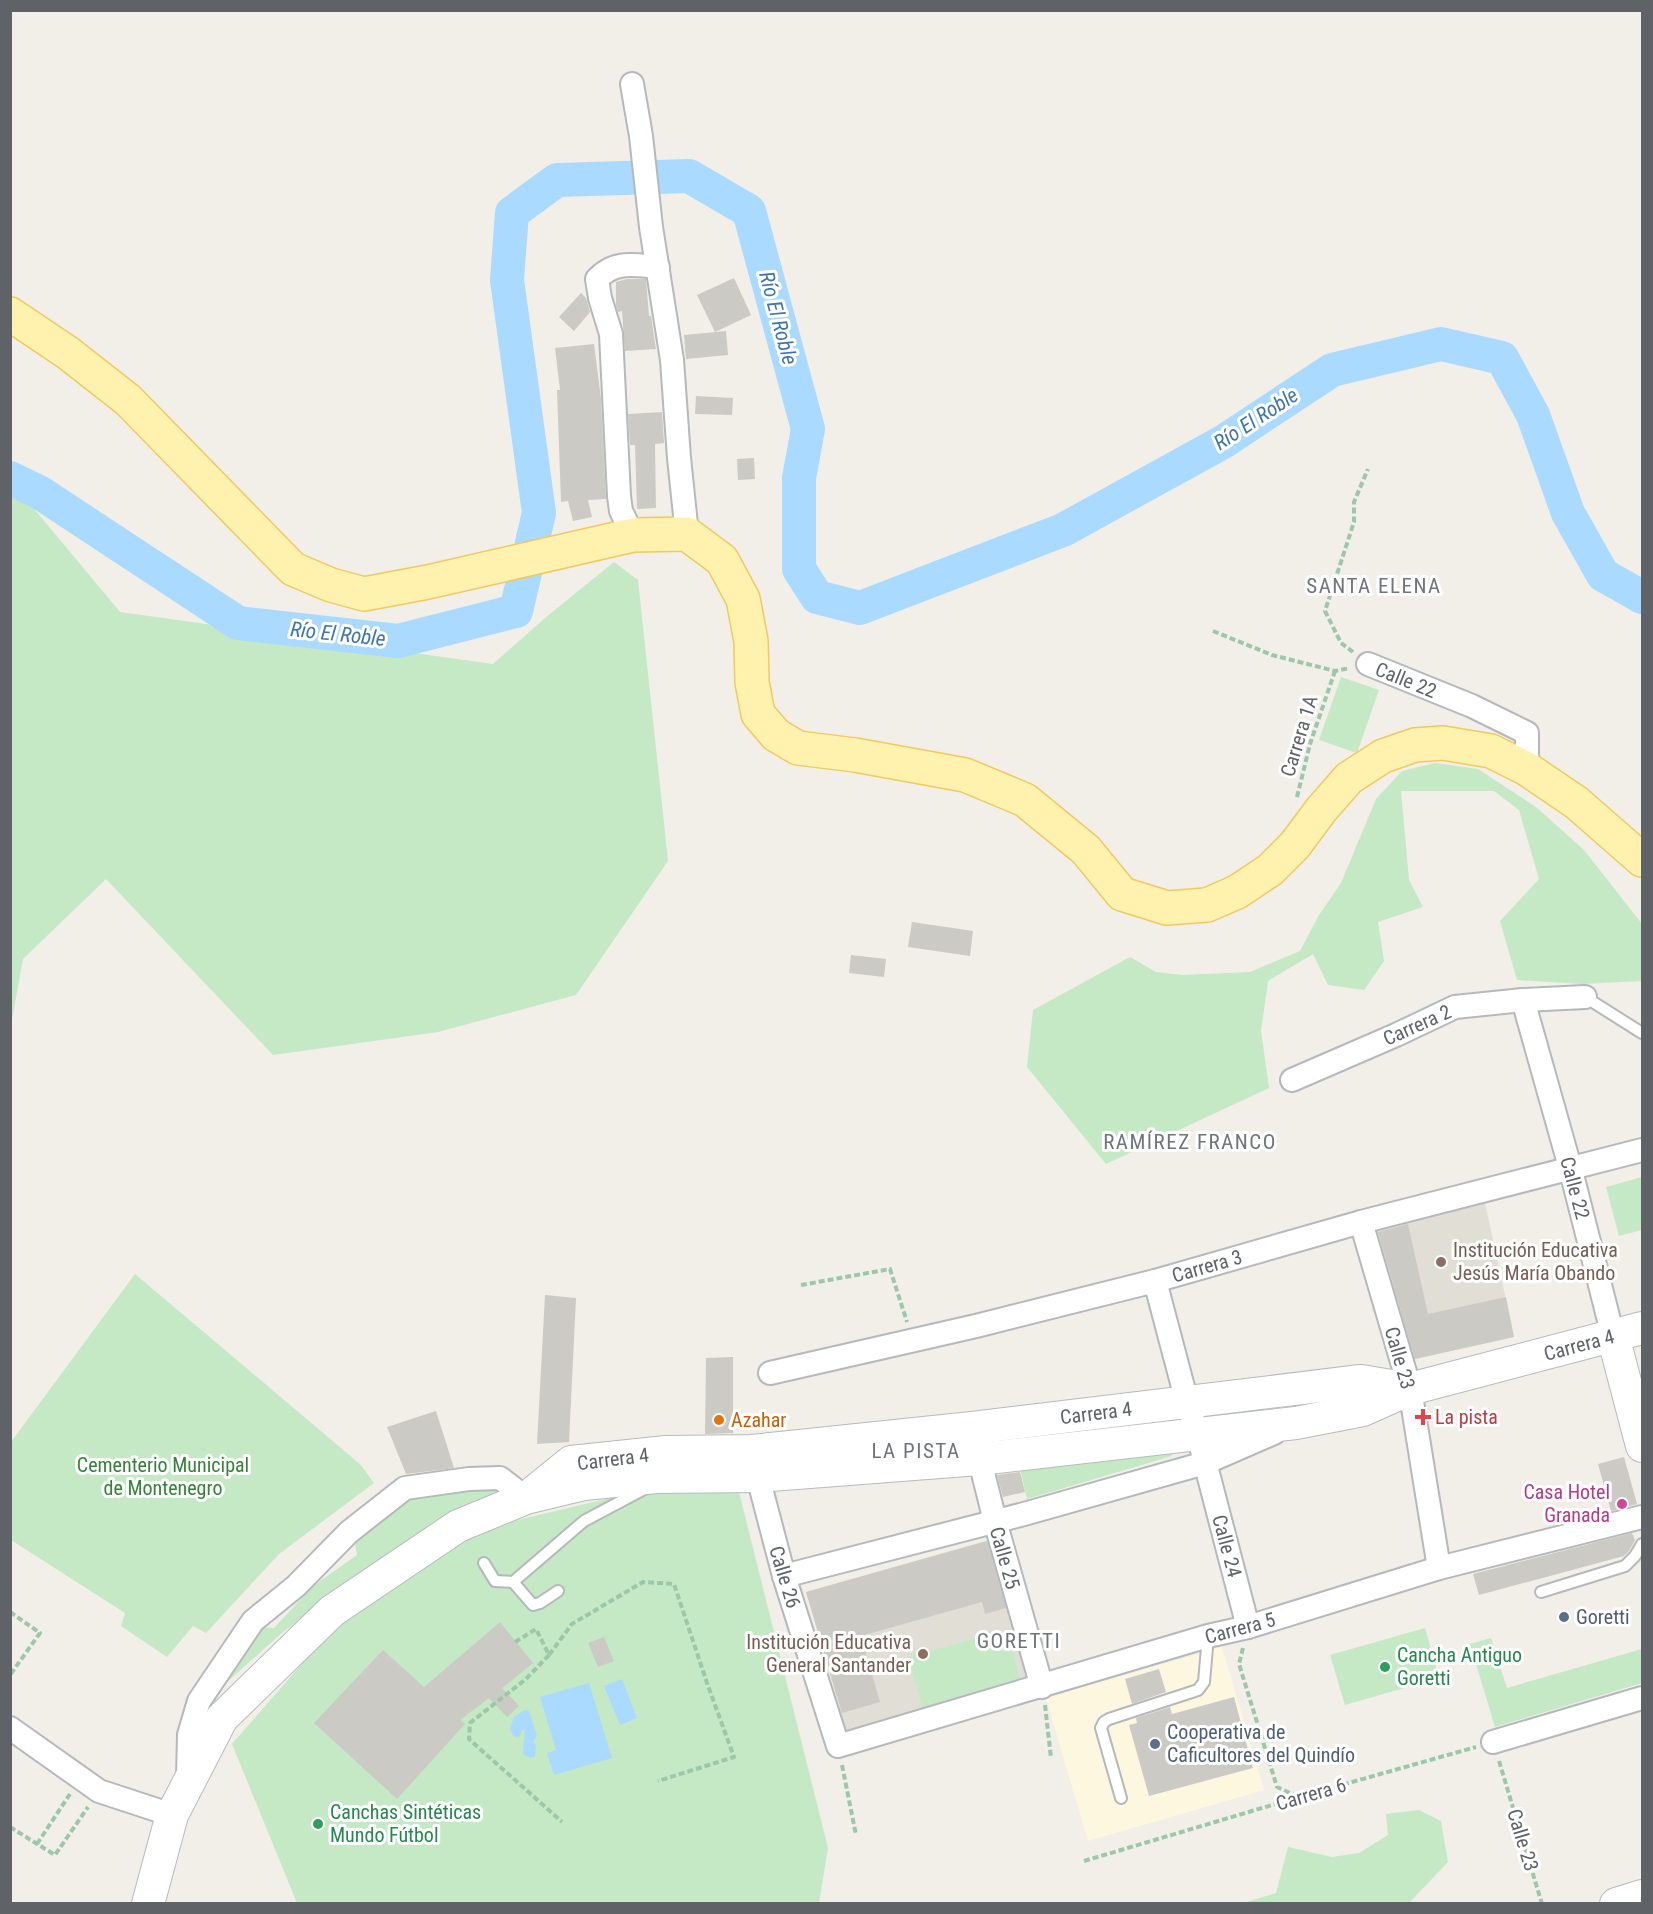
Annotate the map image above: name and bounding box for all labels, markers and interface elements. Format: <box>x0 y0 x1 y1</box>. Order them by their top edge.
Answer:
water label: Río El Roble <box>754 269 802 367</box>
water label: Río El Roble <box>1209 383 1303 455</box>
district label: SANTA ELENA <box>1306 574 1442 598</box>
water label: Río El Roble <box>289 617 387 651</box>
street label: Calle 22 <box>1372 657 1440 703</box>
street label: Carrera 1A <box>1275 692 1323 779</box>
street label: Carrera 2 <box>1379 999 1455 1051</box>
district label: RAMÍREZ FRANCO <box>1103 1130 1277 1154</box>
street label: Calle 22 <box>1555 1154 1595 1222</box>
place label: Institución Educativa Jesús María Obando <box>1453 1238 1618 1285</box>
street label: Carrera 3 <box>1169 1245 1245 1287</box>
marker: Institución Educativa Jesús María Obando <box>1434 1255 1448 1269</box>
street label: Calle 23 <box>1380 1324 1420 1392</box>
street label: Carrera 4 <box>1541 1324 1617 1366</box>
street label: Carrera 4 <box>1059 1397 1133 1429</box>
place label: La pista <box>1435 1405 1498 1429</box>
place label: Azahar <box>731 1408 786 1432</box>
marker: La pista <box>1416 1410 1430 1424</box>
marker: Azahar <box>712 1413 726 1427</box>
district label: LA PISTA <box>871 1439 961 1463</box>
street label: Carrera 4 <box>576 1443 650 1475</box>
park label: Cementerio Municipal de Montenegro <box>77 1453 249 1500</box>
place label: Casa Hotel Granada <box>1523 1480 1610 1527</box>
marker: Casa Hotel Granada <box>1615 1497 1629 1511</box>
street label: Calle 24 <box>1207 1512 1247 1580</box>
street label: Calle 25 <box>985 1524 1025 1592</box>
street label: Calle 26 <box>764 1543 806 1611</box>
place label: Goretti <box>1576 1605 1630 1629</box>
street label: Carrera 5 <box>1202 1607 1278 1649</box>
marker: Goretti <box>1557 1610 1571 1624</box>
district label: GORETTI <box>977 1629 1061 1653</box>
place label: Institución Educativa General Santander <box>746 1630 911 1677</box>
place label: Cancha Antiguo Goretti <box>1397 1643 1522 1690</box>
marker: Institución Educativa General Santander <box>916 1647 930 1661</box>
marker: Cancha Antiguo Goretti <box>1378 1660 1392 1674</box>
place label: Cooperativa de Caficultores del Quindío <box>1167 1720 1355 1767</box>
marker: Cooperativa de Caficultores del Quindío <box>1148 1737 1162 1751</box>
street label: Carrera 6 <box>1273 1773 1349 1815</box>
place label: Canchas Sintéticas Mundo Fútbol <box>330 1800 481 1847</box>
street label: Calle 23 <box>1502 1806 1544 1874</box>
marker: Canchas Sintéticas Mundo Fútbol <box>311 1817 325 1831</box>

